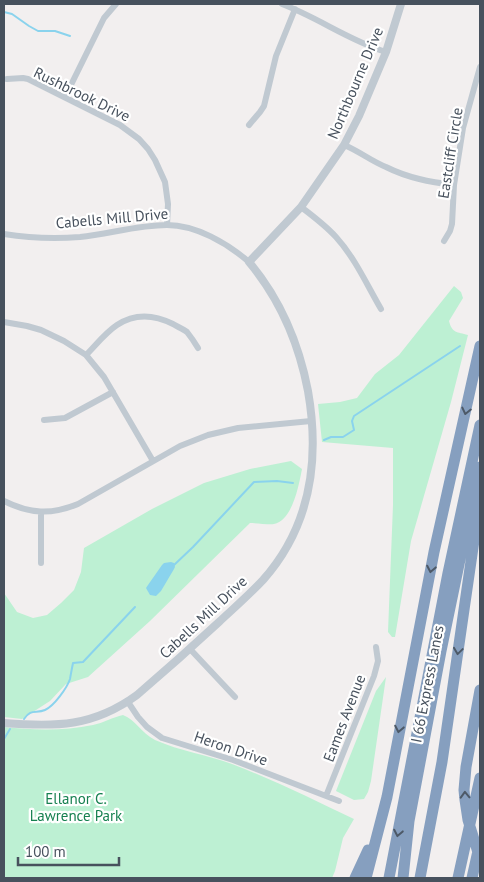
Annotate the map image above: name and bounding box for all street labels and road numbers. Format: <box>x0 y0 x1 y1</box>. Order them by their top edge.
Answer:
street label: Northbourne Drive <box>323 24 387 142</box>
street label: Rushbrook Drive <box>31 62 133 126</box>
street label: Eastcliff Circle <box>433 106 467 200</box>
street label: Cabells Mill Drive <box>55 204 169 232</box>
street label: Cabells Mill Drive <box>155 572 251 662</box>
street label: I 66 Express Lanes <box>406 624 448 744</box>
street label: Eames Avenue <box>319 672 369 764</box>
street label: Heron Drive <box>192 727 270 769</box>

